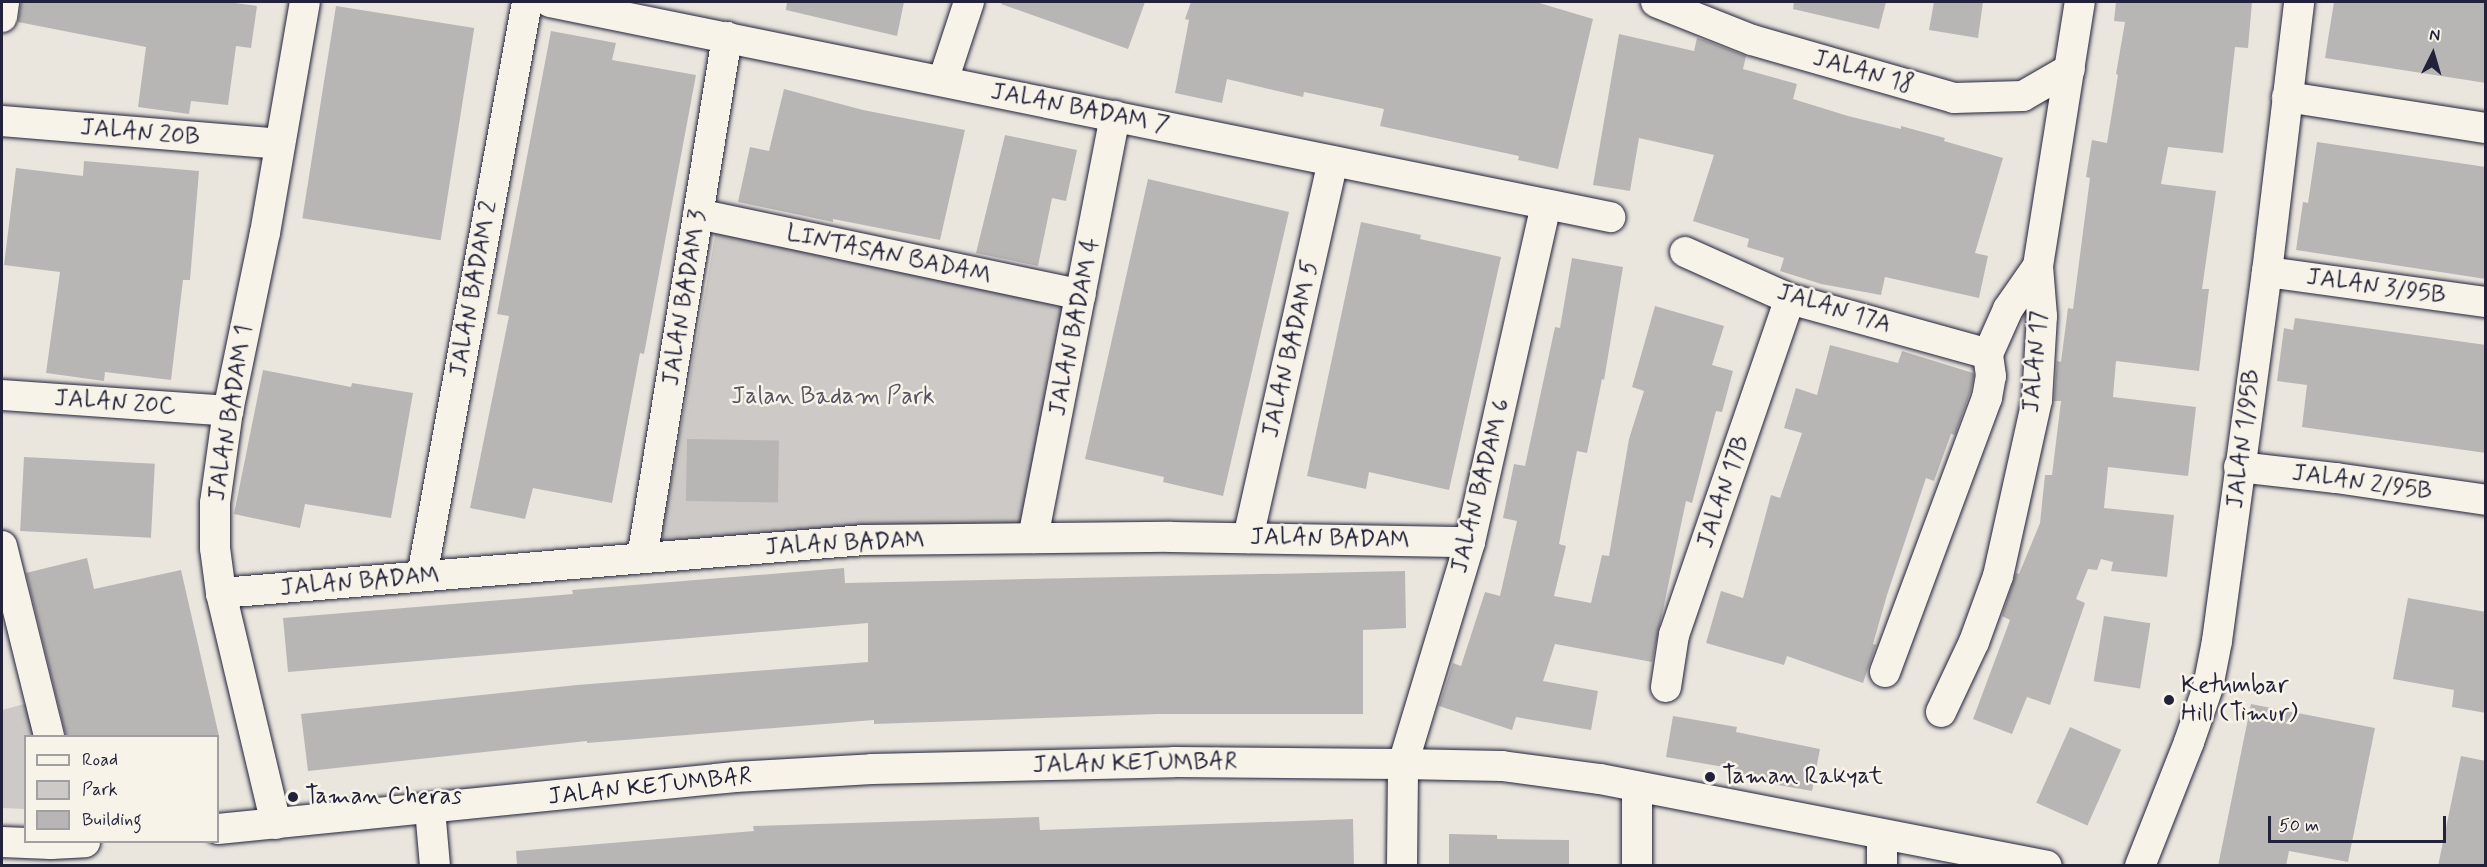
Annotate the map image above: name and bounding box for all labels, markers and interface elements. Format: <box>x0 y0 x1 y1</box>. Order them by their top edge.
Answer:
north arrow <box>2403 24 2463 84</box>
text: N <box>2428 25 2441 46</box>
street label: JALAN 18 <box>1809 44 1917 100</box>
street label: JALAN BADAM 7 <box>989 78 1171 140</box>
street label: JALAN 20B <box>79 113 201 153</box>
street label: JALAN BADAM 2 <box>444 199 504 379</box>
street label: JALAN BADAM 3 <box>657 208 713 388</box>
street label: LINTASAN BADAM <box>786 220 992 290</box>
street label: JALAN BADAM 4 <box>1044 236 1106 418</box>
street label: JALAN BADAM 5 <box>1257 258 1325 440</box>
street label: JALAN 3/95B <box>2305 263 2447 311</box>
street label: JALAN 17A <box>1773 278 1895 340</box>
street label: JALAN 17 <box>2017 310 2055 414</box>
street label: JALAN BADAM 1 <box>203 323 259 503</box>
street label: JALAN 1/95B <box>2221 368 2267 510</box>
park label: Jalan Badam Park <box>733 383 933 411</box>
street label: JALAN 20C <box>53 384 177 422</box>
street label: JALAN BADAM 6 <box>1445 396 1517 576</box>
street label: JALAN 17B <box>1691 432 1757 552</box>
street label: JALAN 2/95B <box>2290 459 2434 507</box>
street label: JALAN BADAM <box>1250 523 1410 555</box>
street label: JALAN BADAM <box>764 525 926 563</box>
street label: JALAN BADAM <box>279 561 441 603</box>
place label: Ketumbar Hill (Timur) <box>2181 672 2298 728</box>
marker: Ketumbar Hill (Timur) <box>2162 693 2176 707</box>
legend <box>24 735 219 843</box>
text: Road <box>82 748 118 772</box>
street label: JALAN KETUMBAR <box>1032 748 1238 780</box>
street label: JALAN KETUMBAR <box>547 762 753 812</box>
place label: Taman Rakyat <box>1722 763 1880 791</box>
marker: Taman Rakyat <box>1703 770 1717 784</box>
text: Park <box>82 778 118 802</box>
place label: Taman Cheras <box>305 783 462 811</box>
marker: Taman Cheras <box>286 790 300 804</box>
scale bar <box>2271 804 2450 842</box>
text: Building <box>82 808 142 832</box>
text: 50 m <box>2279 814 2319 838</box>

